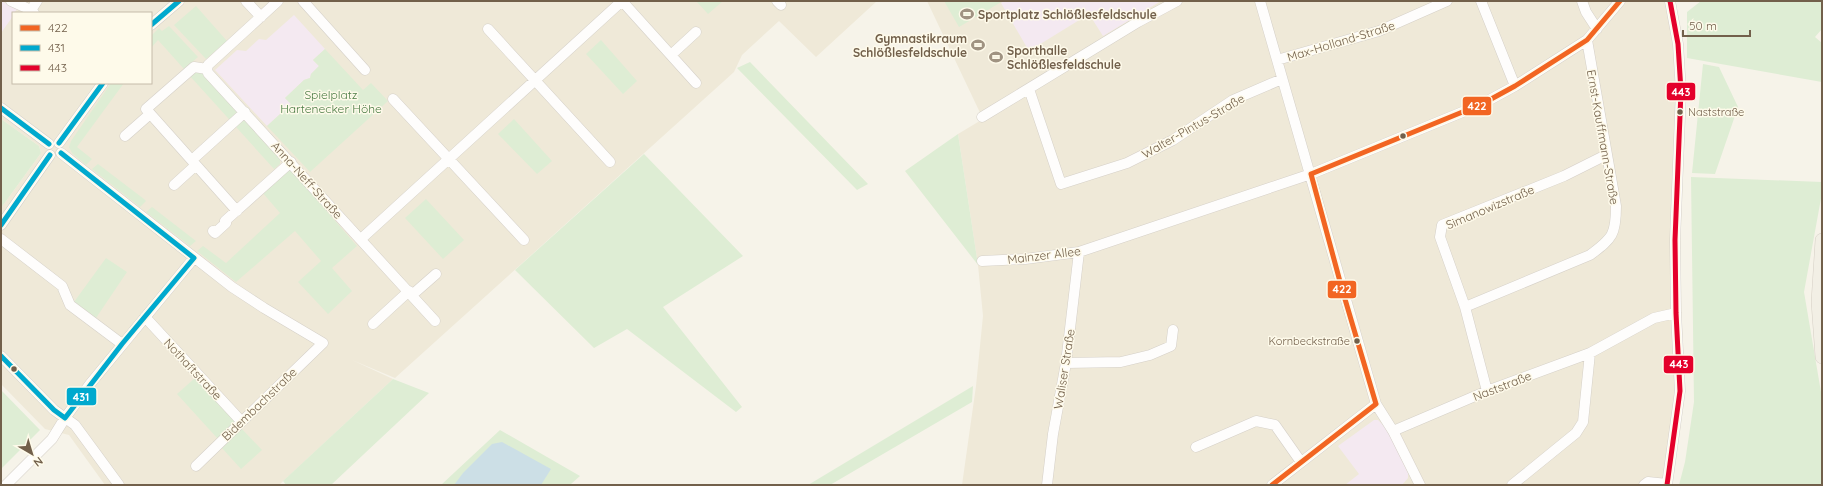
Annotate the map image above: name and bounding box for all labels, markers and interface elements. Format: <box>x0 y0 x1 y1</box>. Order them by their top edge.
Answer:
sports icon: Sportplatz Schlößlesfeldschule <box>959 6 975 22</box>
place label: Sportplatz Schlößlesfeldschule <box>978 7 1157 22</box>
legend <box>12 12 152 84</box>
scale bar <box>1683 12 1750 38</box>
street label: Max-Holland-Straße <box>1285 17 1397 65</box>
text: 50 m <box>1689 18 1717 33</box>
text: 422 <box>48 20 68 35</box>
place label: Gymnastikraum Schlößlesfeldschule <box>853 31 967 60</box>
sports icon: Gymnastikraum Schlößlesfeldschule <box>970 37 986 53</box>
text: 431 <box>48 40 65 55</box>
place label: Sporthalle Schlößlesfeldschule <box>1007 43 1121 72</box>
sports icon: Sporthalle Schlößlesfeldschule <box>988 49 1004 65</box>
text: 443 <box>48 60 67 75</box>
street label: Ernst-Kauffmann-Straße <box>1584 68 1622 206</box>
line badge: 443 <box>1666 82 1696 101</box>
text: 443 <box>1672 85 1691 99</box>
park label: Spielplatz Hartenecker Höhe <box>280 87 382 116</box>
street label: Walter-Pintus-Straße <box>1139 90 1247 162</box>
line badge: 422 <box>1462 96 1492 116</box>
text: 422 <box>1468 99 1487 113</box>
place label: Naststraße <box>1688 105 1744 119</box>
marker: Naststraße <box>1675 107 1685 117</box>
unlabelled marker <box>1398 131 1408 141</box>
street label: Anna-Neff-Straße <box>268 138 346 222</box>
street label: Simanowizstraße <box>1444 182 1537 232</box>
street label: Mainzer Allee <box>1006 243 1082 267</box>
line badge: 422 <box>1327 280 1357 299</box>
text: 422 <box>1333 282 1352 296</box>
street label: Waliser Straße <box>1050 328 1078 410</box>
place label: Kornbeckstraße <box>1269 334 1350 348</box>
street label: Nothaftstraße <box>161 335 225 403</box>
marker: Kornbeckstraße <box>1352 336 1362 346</box>
line badge: 443 <box>1663 355 1694 374</box>
text: 443 <box>1670 357 1689 371</box>
unlabelled marker <box>9 364 19 374</box>
street label: Bidembachstraße <box>218 364 300 444</box>
street label: Naststraße <box>1471 368 1534 404</box>
line badge: 431 <box>66 387 97 406</box>
text: 431 <box>73 390 89 404</box>
north arrow <box>12 434 52 474</box>
text: N <box>31 454 46 470</box>

